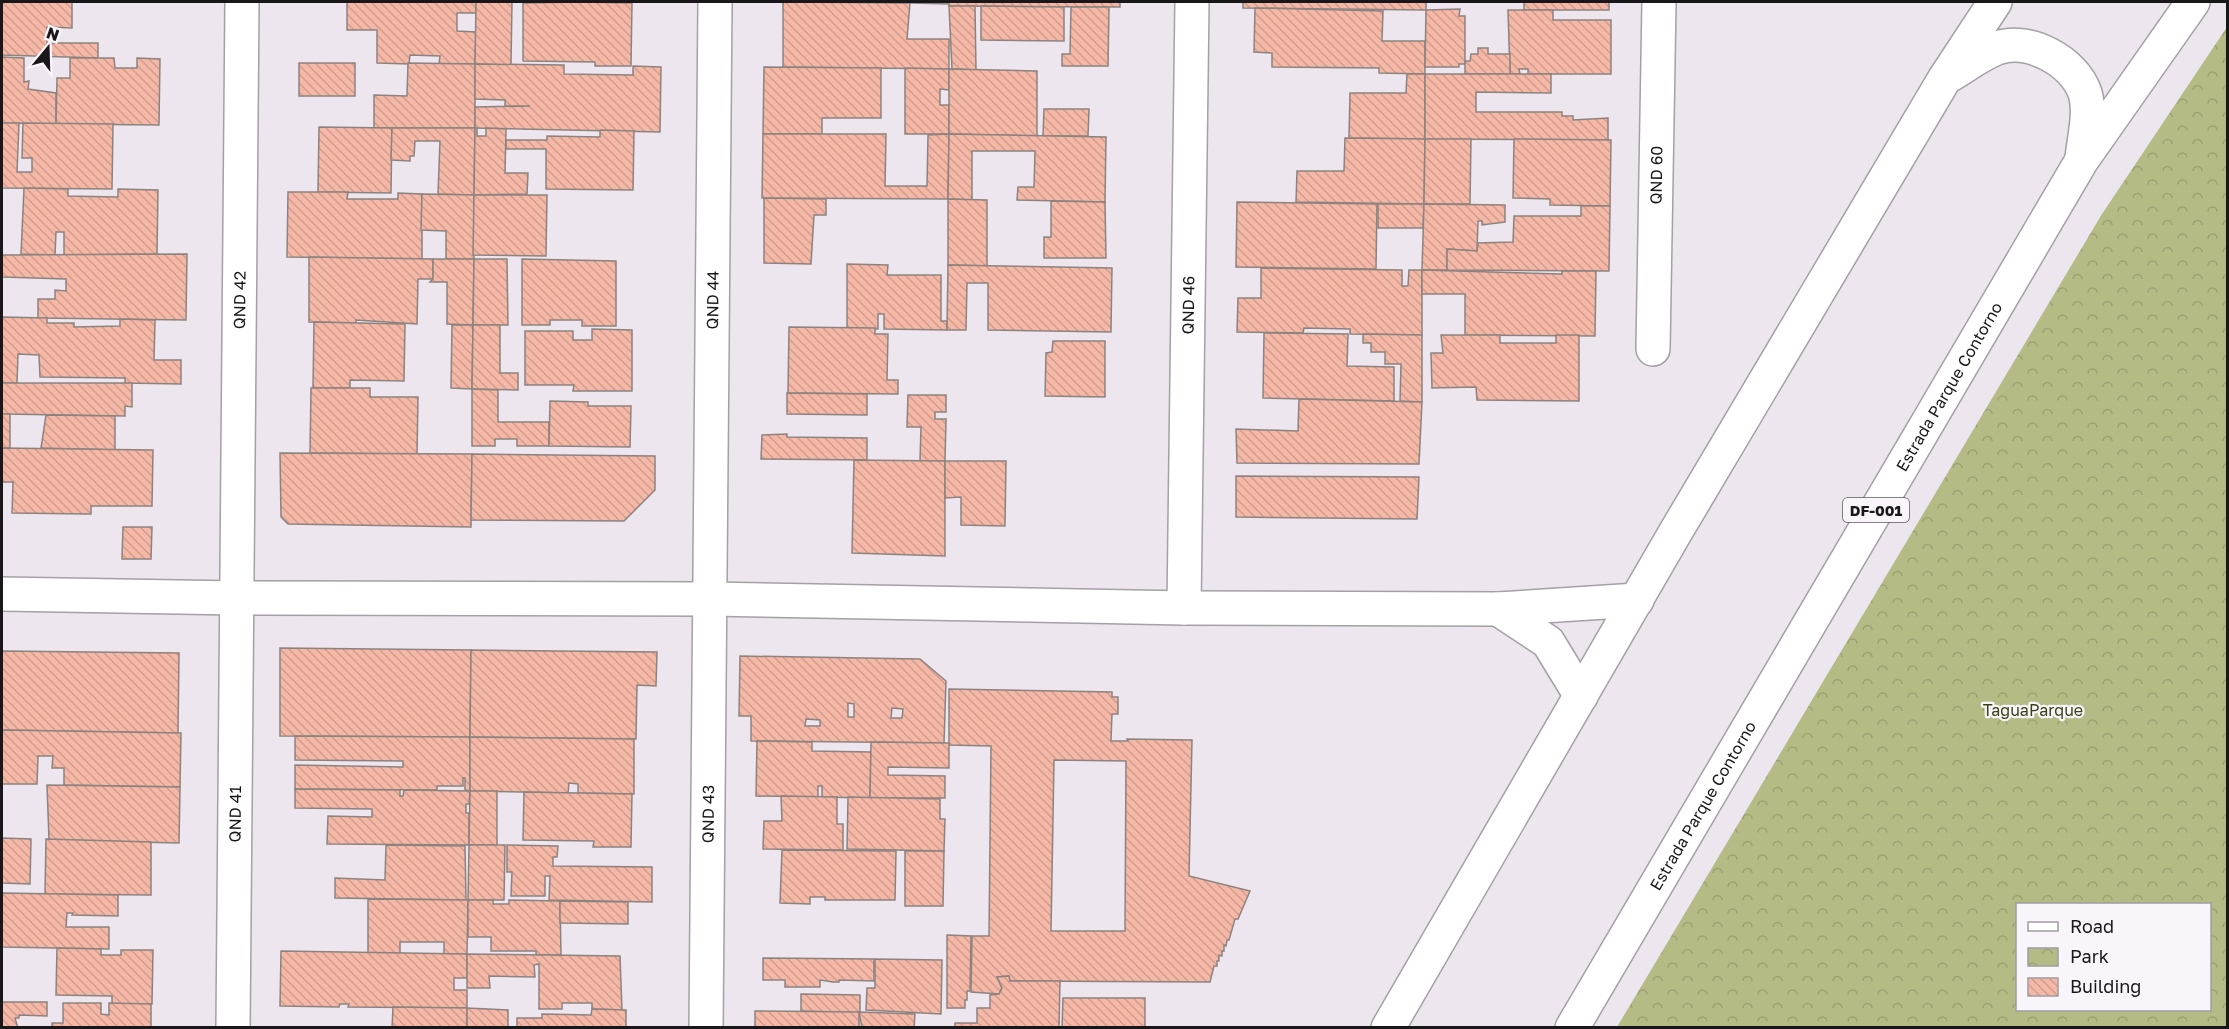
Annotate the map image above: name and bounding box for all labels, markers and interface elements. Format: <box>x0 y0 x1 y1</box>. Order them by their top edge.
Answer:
north arrow <box>18 18 78 78</box>
text: N <box>44 22 62 45</box>
street label: QND 60 <box>1646 145 1667 205</box>
street label: QND 42 <box>229 271 250 329</box>
street label: QND 44 <box>702 271 723 329</box>
street label: QND 46 <box>1178 276 1198 334</box>
street label: Estrada Parque Contorno <box>1891 298 2006 475</box>
road number: DF-001 <box>1843 498 1909 522</box>
park label: TaguaParque <box>1983 700 2083 720</box>
street label: Estrada Parque Contorno <box>1645 717 1760 894</box>
street label: QND 41 <box>225 785 245 842</box>
street label: QND 43 <box>698 785 718 843</box>
legend <box>2016 903 2211 1011</box>
text: Road <box>2070 915 2114 937</box>
text: Park <box>2070 945 2109 967</box>
text: Building <box>2070 975 2141 997</box>

